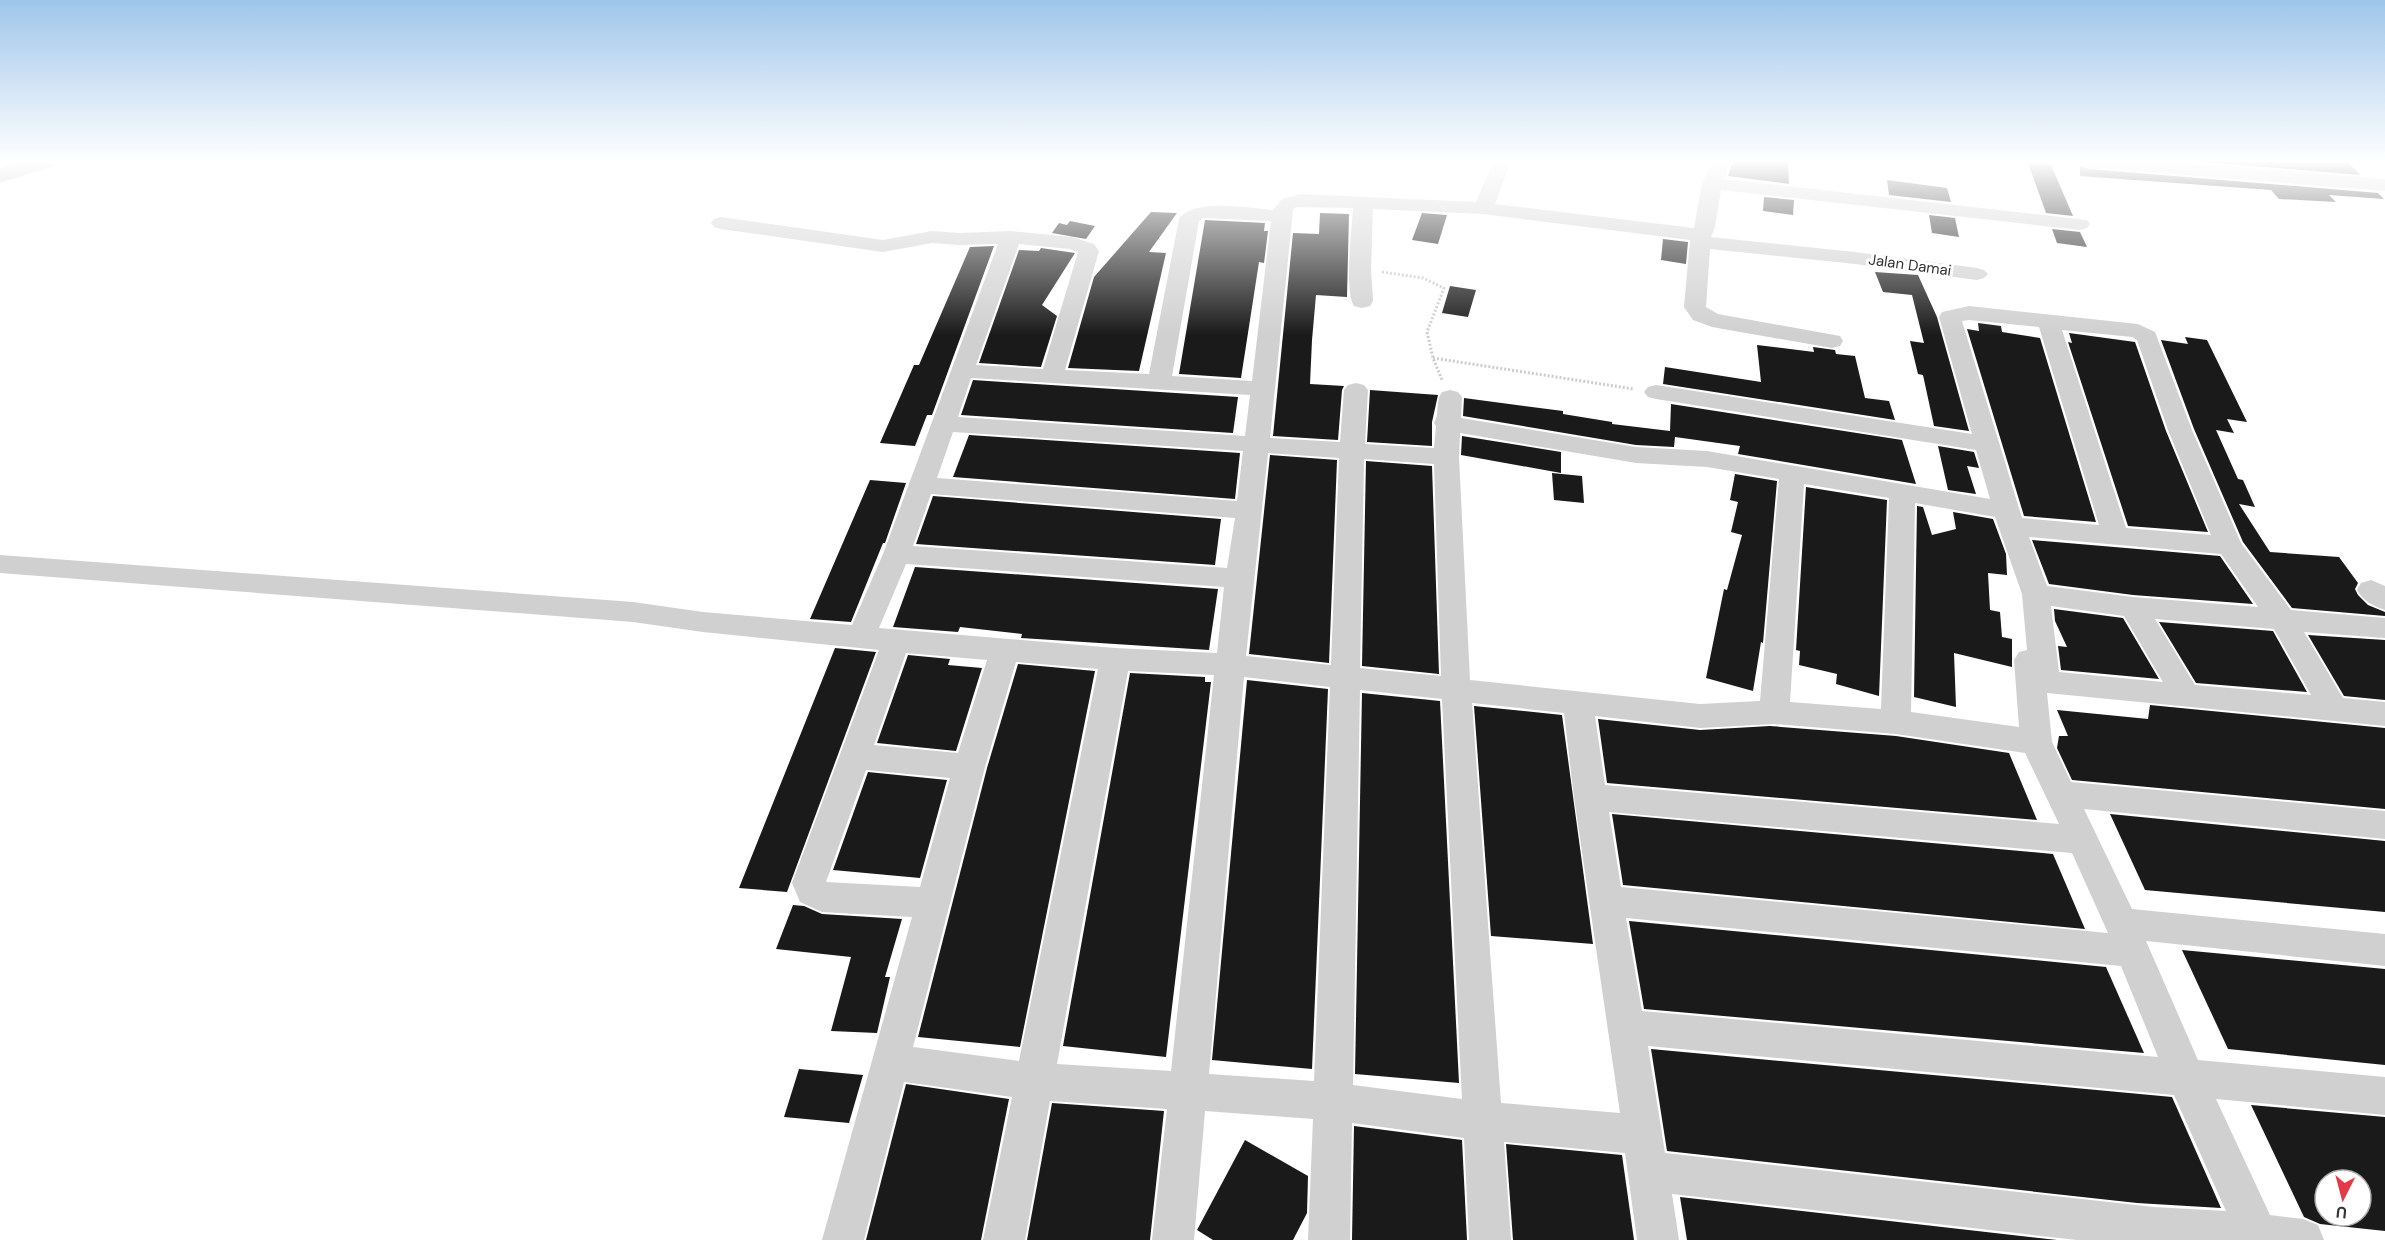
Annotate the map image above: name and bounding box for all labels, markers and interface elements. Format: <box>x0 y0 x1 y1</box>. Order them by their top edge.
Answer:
street label: Jalan Damai <box>1867 249 1953 281</box>
north arrow <box>2313 1168 2373 1228</box>
text: U <box>2335 1201 2348 1223</box>

